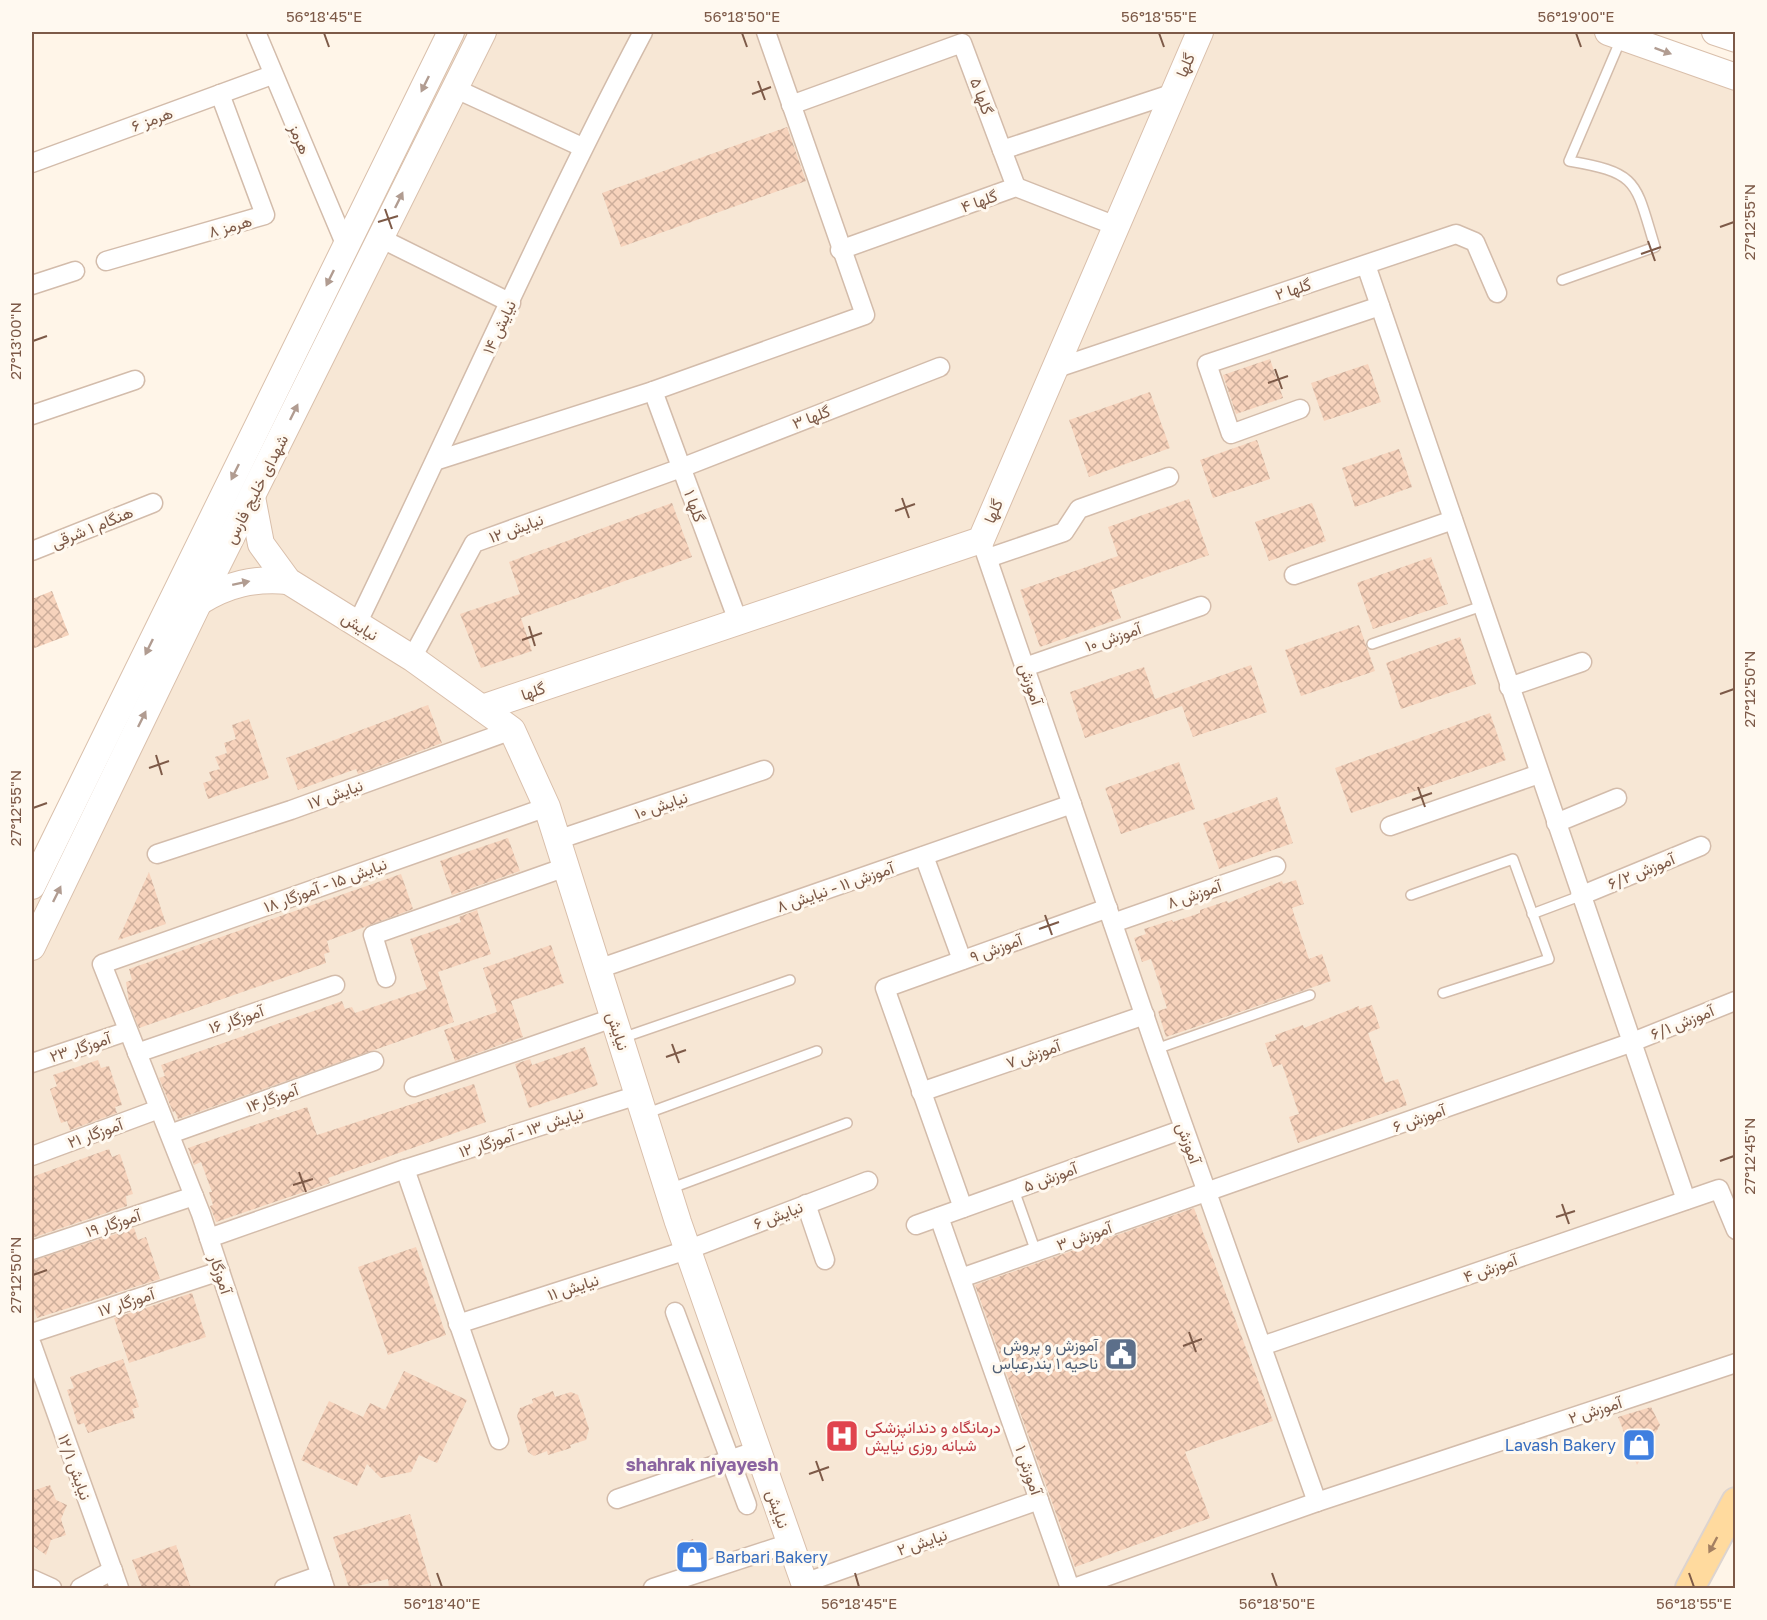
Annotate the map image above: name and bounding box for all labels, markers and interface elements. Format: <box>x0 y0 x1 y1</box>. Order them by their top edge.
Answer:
text: 56°18'45"E <box>286 7 362 25</box>
text: 56°18'50"E <box>704 7 780 25</box>
text: 56°18'55"E <box>1121 7 1197 25</box>
text: 56°19'00"E <box>1538 7 1614 25</box>
one-way arrow <box>1654 47 1672 57</box>
street label: گلها <box>1171 50 1200 81</box>
one-way arrow <box>421 75 431 93</box>
street label: گلها ۵ <box>965 75 998 118</box>
street label: هرمز ۶ <box>129 102 176 137</box>
street label: هرمز <box>283 120 315 157</box>
text: 27°12'55"N <box>1740 184 1758 260</box>
street label: گلها ۴ <box>958 185 1000 218</box>
one-way arrow <box>394 191 404 208</box>
street label: هرمز ۸ <box>206 210 254 243</box>
one-way arrow <box>325 269 335 286</box>
street label: گلها ۲ <box>1272 274 1314 305</box>
street label: نیایش ۱۴ <box>478 297 521 358</box>
text: 27°13'00"N <box>6 302 24 380</box>
street label: گلها ۳ <box>789 401 833 434</box>
one-way arrow <box>289 404 299 421</box>
street label: شهدای خلیج فارس <box>220 431 294 548</box>
one-way arrow <box>230 463 239 480</box>
street label: گلها ۱ <box>679 487 710 525</box>
street label: گلها <box>979 496 1008 527</box>
street label: هنگام ۱ شرقی <box>48 502 136 553</box>
street label: نیایش ۱۲ <box>486 509 546 548</box>
one-way arrow <box>232 577 251 587</box>
street label: نیایش <box>337 607 382 646</box>
street label: آموزش ۱۰ <box>1082 618 1145 657</box>
one-way arrow <box>144 638 153 655</box>
text: 27°12'50"N <box>1740 650 1758 728</box>
street label: آموزش <box>1014 661 1048 709</box>
street label: گلها <box>518 678 548 705</box>
one-way arrow <box>137 710 147 727</box>
text: 27°12'55"N <box>6 770 24 846</box>
street label: نیایش ۱۷ <box>305 775 366 814</box>
street label: نیایش ۱۰ <box>632 787 690 824</box>
street label: آموزش ۶/۲ <box>1605 848 1679 894</box>
street label: نیایش ۱۵ - آموزگار ۱۸ <box>261 853 390 918</box>
street label: آموزش ۱۱ - نیایش ۸ <box>774 857 898 917</box>
street label: آموزش ۸ <box>1164 875 1225 914</box>
one-way arrow <box>52 886 61 903</box>
street label: آموزش ۹ <box>967 929 1026 968</box>
street label: آموزگار ۱۶ <box>206 1000 268 1039</box>
street label: آموزش ۶/۱ <box>1647 1000 1718 1045</box>
street label: نیایش <box>601 1009 634 1053</box>
street label: آموزگار ۲۳ <box>47 1027 115 1067</box>
street label: آموزش ۷ <box>1003 1035 1064 1074</box>
street label: آموزگار۱۴ <box>243 1079 302 1118</box>
street label: آموزش ۶ <box>1390 1099 1449 1137</box>
street label: نیایش ۱۳ - آموزگار ۱۲ <box>456 1102 586 1163</box>
street label: آموزگار ۲۱ <box>65 1113 127 1153</box>
text: 27°12'45"N <box>1740 1118 1758 1194</box>
street label: آموزش <box>1171 1120 1206 1168</box>
street label: آموزش ۵ <box>1020 1158 1081 1197</box>
street label: نیایش ۶ <box>751 1197 806 1234</box>
street label: آموزگار ۱۹ <box>83 1204 144 1242</box>
street label: آموزش ۳ <box>1054 1217 1116 1256</box>
text: 27°12'50"N <box>6 1236 24 1314</box>
street label: آموزش ۴ <box>1460 1249 1521 1287</box>
street label: آموزگار <box>204 1251 237 1298</box>
street label: نیایش ۱۱ <box>545 1269 601 1306</box>
street label: آموزگار ۱۷ <box>95 1283 158 1321</box>
place label: آموزش و پروش ناحیه ۱ بندرعباس <box>992 1335 1099 1374</box>
public building icon: آموزش و پروش ناحیه ۱ بندرعباس <box>1103 1336 1139 1372</box>
street label: آموزش ۲ <box>1566 1392 1626 1429</box>
place label: درمانگاه و دندانپزشکی شبانه روزی نیایش <box>865 1417 1001 1456</box>
hospital icon: درمانگاه و دندانپزشکی شبانه روزی نیایش <box>824 1418 860 1454</box>
shop icon: Lavash Bakery <box>1621 1427 1657 1463</box>
street label: نیایش ۱۲/۱ <box>53 1431 96 1503</box>
place label: Lavash Bakery <box>1505 1435 1616 1455</box>
street label: آموزش ۱ <box>1010 1443 1047 1499</box>
district label: shahrak niyayesh <box>626 1453 778 1475</box>
street label: نیایش <box>761 1487 794 1531</box>
street label: نیایش ۲ <box>894 1524 950 1561</box>
one-way arrow <box>1708 1536 1718 1554</box>
shop icon: Barbari Bakery <box>674 1539 710 1575</box>
place label: Barbari Bakery <box>715 1547 828 1567</box>
text: 56°18'40"E <box>404 1594 480 1612</box>
text: 56°18'45"E <box>821 1594 897 1612</box>
text: 56°18'50"E <box>1239 1594 1315 1612</box>
text: 56°18'55"E <box>1656 1594 1732 1612</box>

